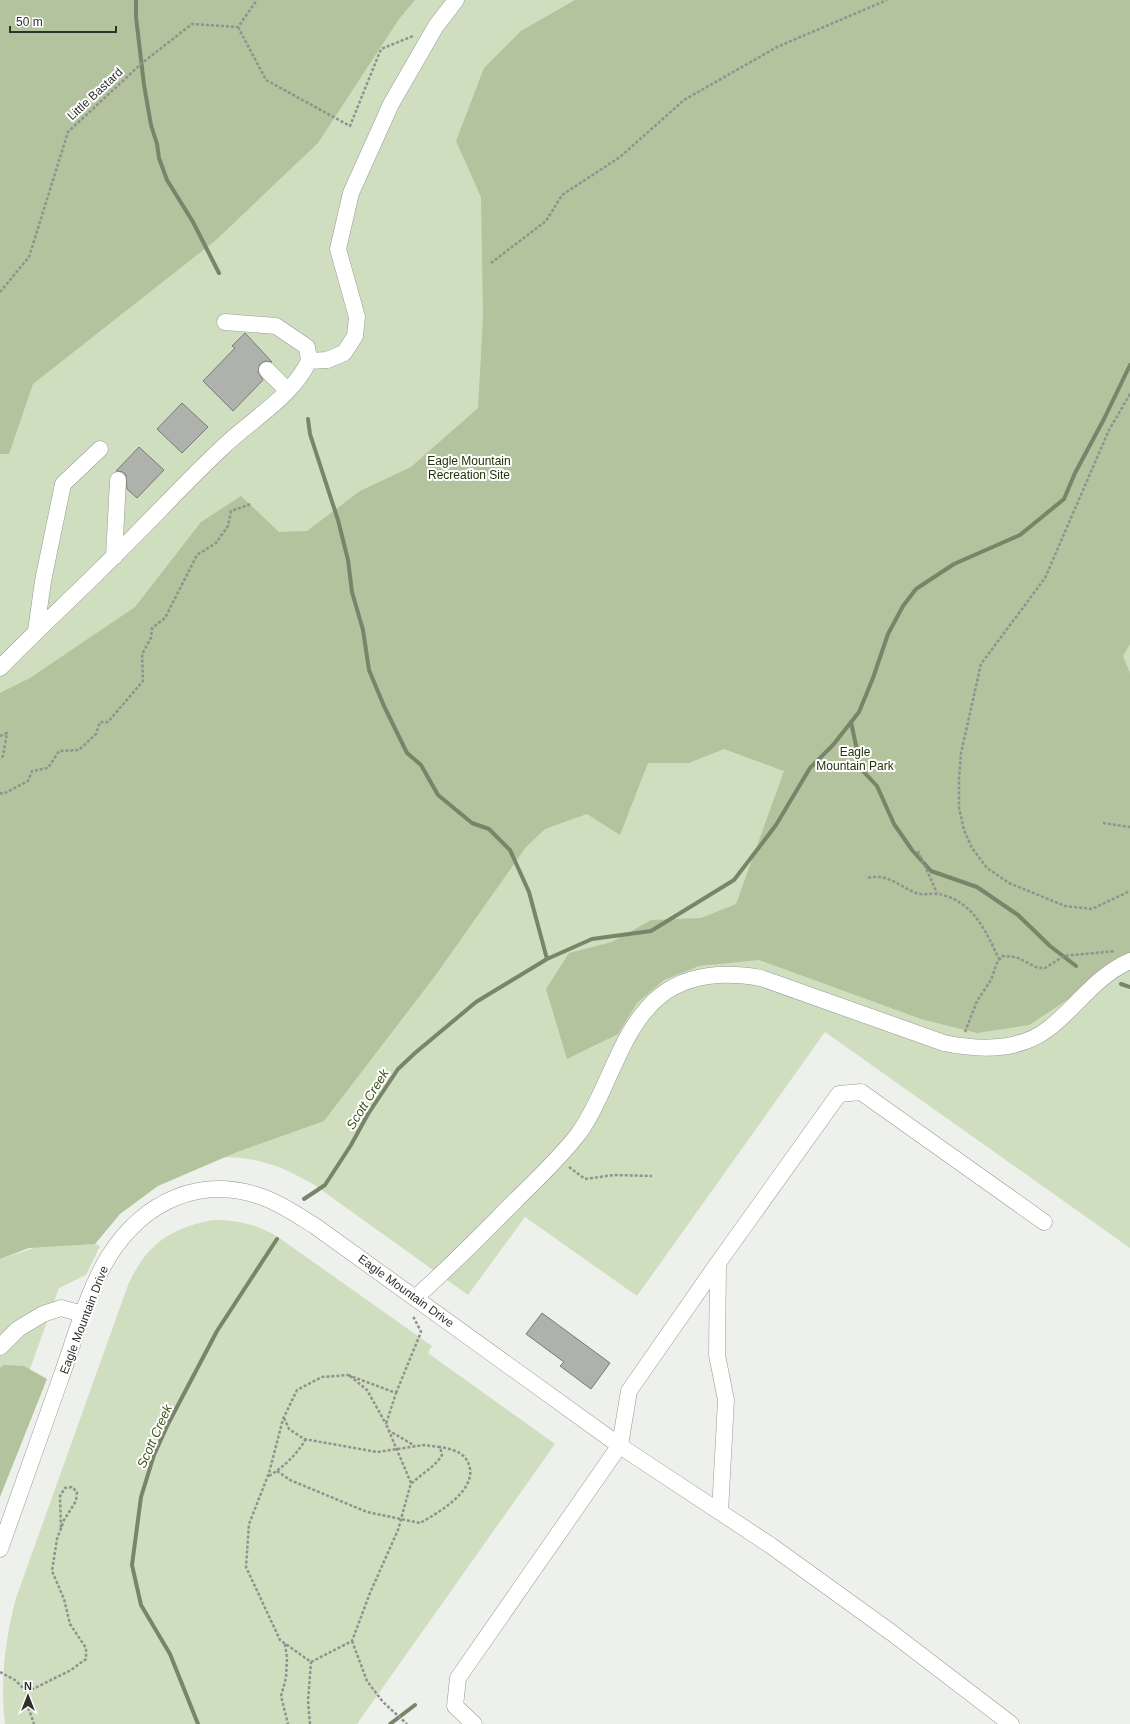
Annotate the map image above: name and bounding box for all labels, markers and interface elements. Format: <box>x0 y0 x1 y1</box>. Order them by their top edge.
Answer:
scale bar <box>10 8 116 34</box>
text: 50 m <box>16 15 43 29</box>
street label: Little Bastard <box>65 65 125 123</box>
park label: Eagle Mountain Recreation Site <box>427 454 511 482</box>
park label: Eagle Mountain Park <box>816 745 895 773</box>
water label: Scott Creek <box>343 1065 393 1132</box>
street label: Eagle Mountain Drive <box>355 1252 457 1331</box>
street label: Eagle Mountain Drive <box>57 1264 111 1376</box>
water label: Scott Creek <box>134 1401 176 1470</box>
north arrow <box>8 1676 48 1716</box>
text: N <box>24 1680 32 1692</box>

